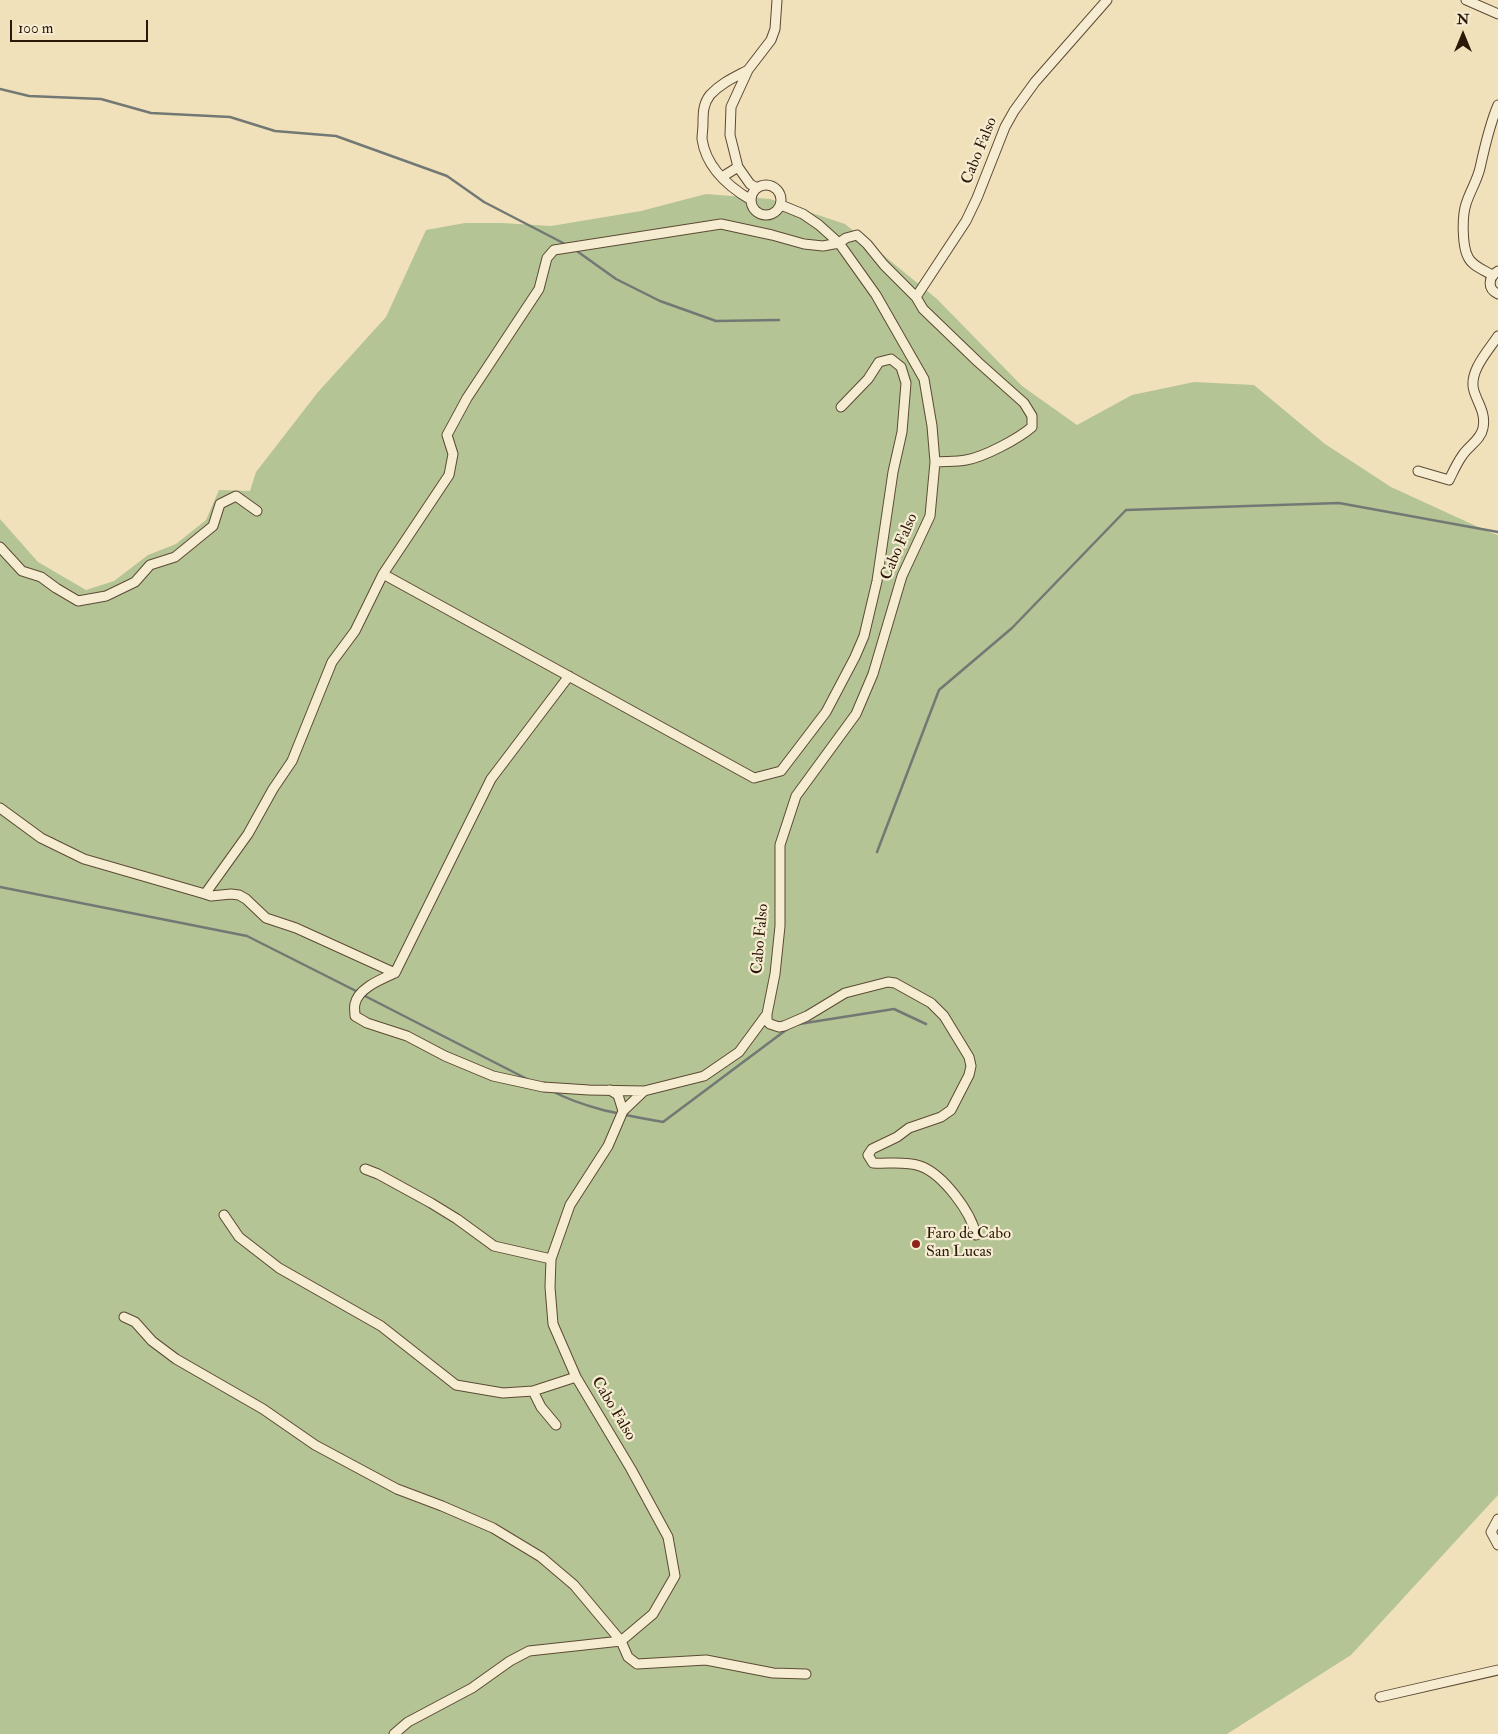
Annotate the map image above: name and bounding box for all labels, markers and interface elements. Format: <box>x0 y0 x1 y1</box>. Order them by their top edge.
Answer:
scale bar <box>12 10 150 42</box>
north arrow <box>1438 10 1488 60</box>
text: N <box>1457 11 1469 28</box>
text: 100 m <box>18 19 53 38</box>
street label: Cabo Falso <box>958 115 1002 187</box>
street label: Cabo Falso <box>877 511 923 583</box>
street label: Cabo Falso <box>748 903 774 975</box>
place label: Faro de Cabo San Lucas <box>926 1225 1011 1263</box>
marker: Faro de Cabo San Lucas <box>910 1238 922 1250</box>
street label: Cabo Falso <box>587 1374 639 1444</box>

